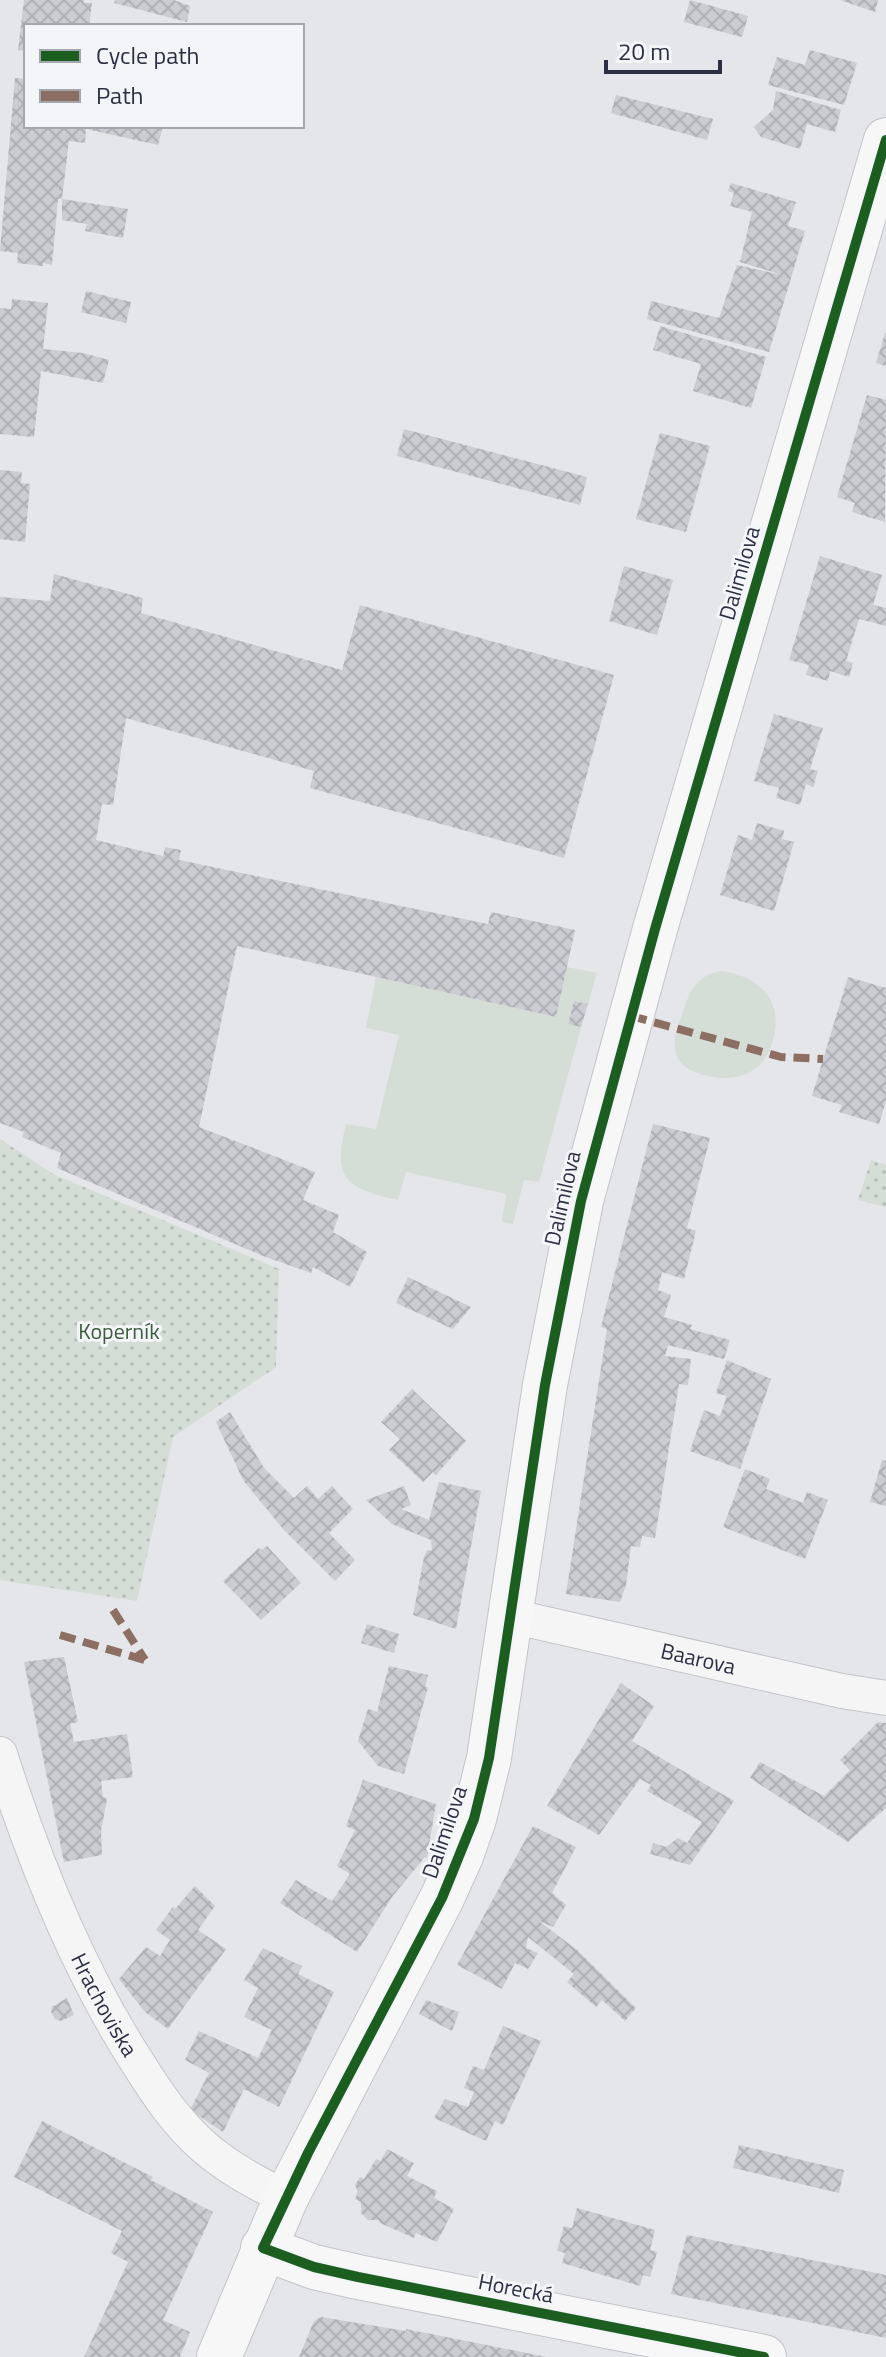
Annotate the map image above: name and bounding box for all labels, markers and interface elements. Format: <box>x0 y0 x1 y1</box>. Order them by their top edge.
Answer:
legend <box>24 24 304 128</box>
scale bar <box>606 24 720 74</box>
text: 20 m <box>618 33 670 69</box>
text: Cycle path <box>96 37 199 73</box>
text: Path <box>96 77 143 113</box>
street label: Dalimilova <box>709 522 769 624</box>
street label: Dalimilova <box>535 1147 589 1249</box>
park label: Koperník <box>78 1314 160 1348</box>
street label: Baarova <box>657 1633 739 1683</box>
street label: Dalimilova <box>412 1781 476 1883</box>
street label: Hrachoviska <box>62 1947 147 2063</box>
street label: Horecká <box>475 2264 557 2312</box>

